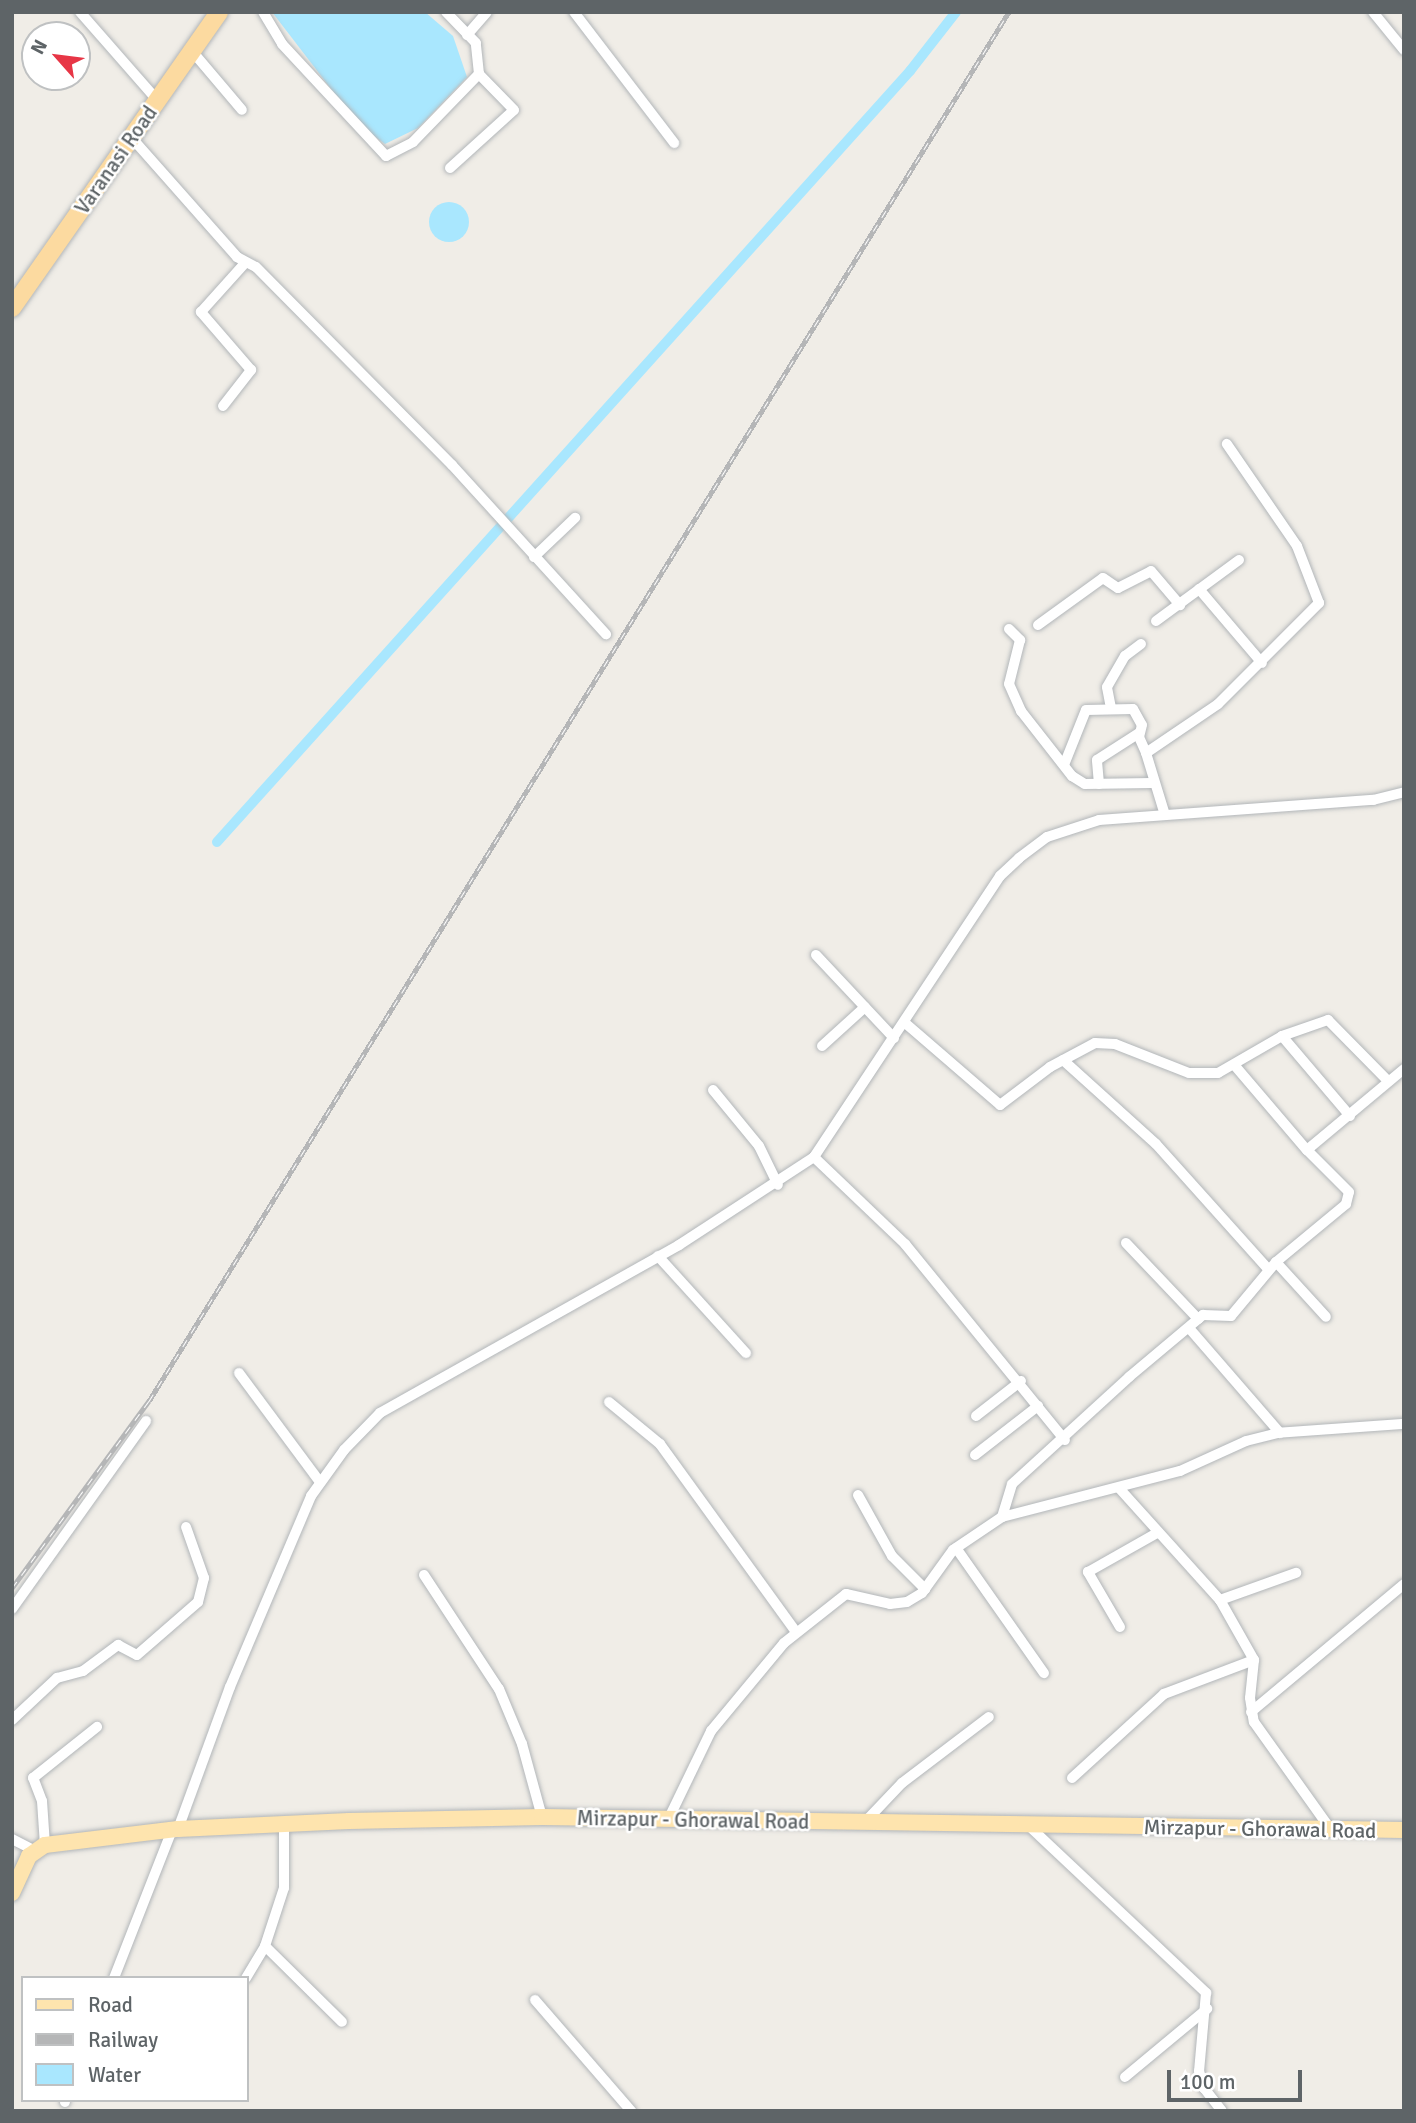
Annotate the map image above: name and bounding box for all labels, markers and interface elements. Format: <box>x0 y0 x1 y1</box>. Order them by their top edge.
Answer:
north arrow <box>21 21 91 91</box>
text: N <box>26 36 53 59</box>
street label: Varanasi Road <box>69 101 163 219</box>
street label: Mirzapur - Ghorawal Road <box>576 1805 810 1835</box>
street label: Mirzapur - Ghorawal Road <box>1143 1814 1377 1844</box>
legend <box>21 1976 248 2102</box>
text: Road <box>88 1992 133 2018</box>
text: Railway <box>88 2027 158 2053</box>
scale bar <box>1171 2056 1306 2100</box>
text: Water <box>88 2062 141 2088</box>
text: 100 m <box>1180 2069 1235 2095</box>

